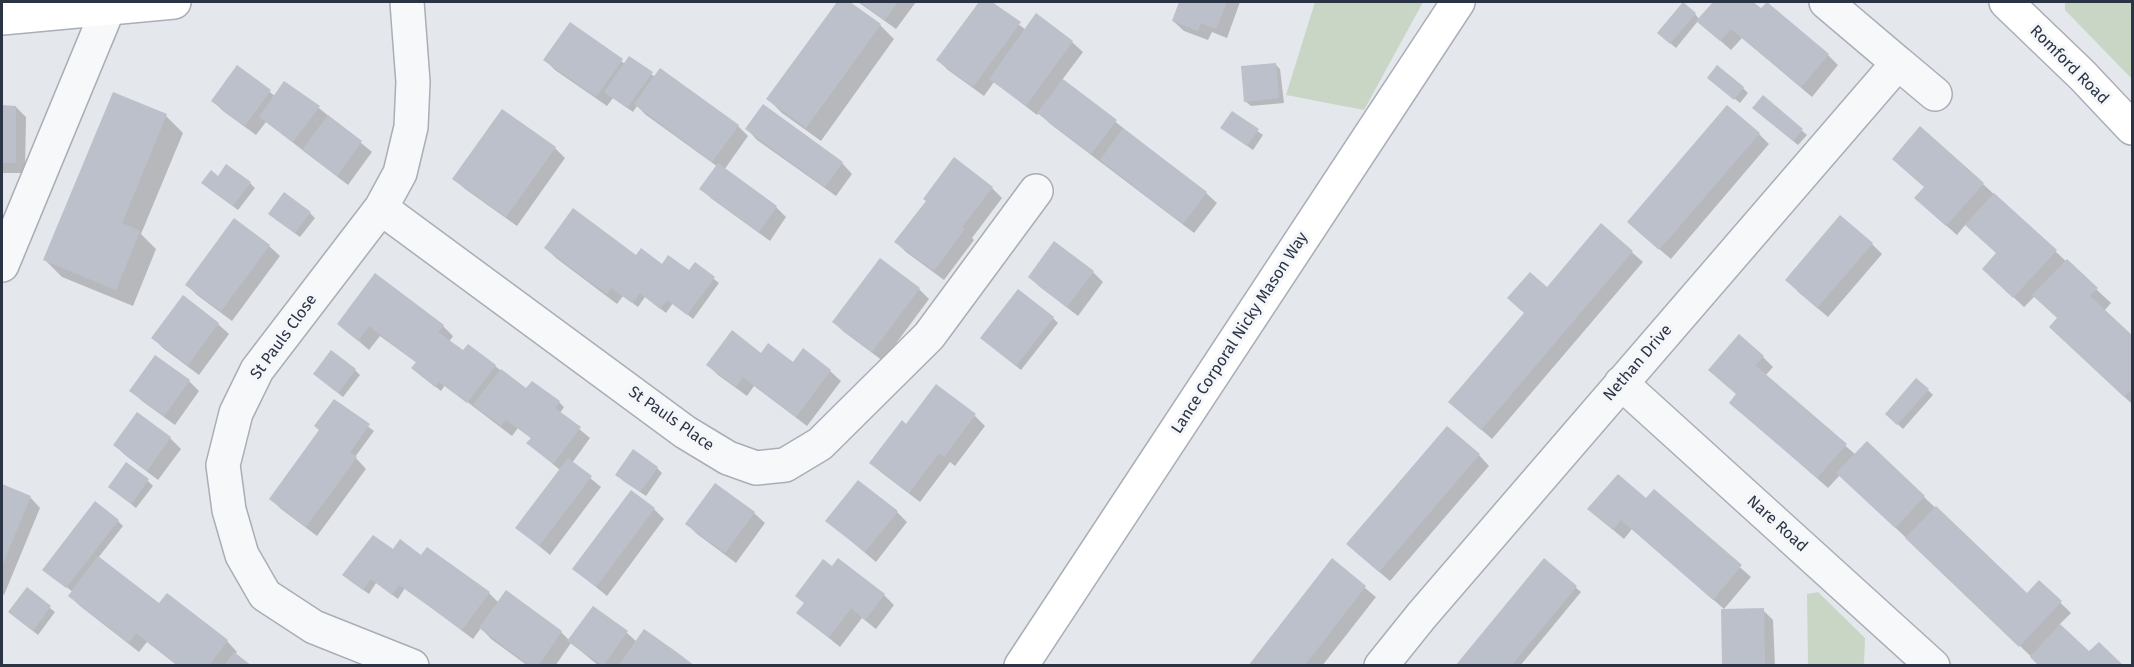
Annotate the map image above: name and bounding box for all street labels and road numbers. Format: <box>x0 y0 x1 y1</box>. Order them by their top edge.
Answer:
street label: Romford Road <box>2026 22 2112 108</box>
street label: Lance Corporal Nicky Mason Way <box>1168 229 1312 437</box>
street label: St Pauls Close <box>247 291 321 383</box>
street label: Nethan Drive <box>1600 321 1676 405</box>
street label: St Pauls Place <box>625 382 717 456</box>
street label: Nare Road <box>1743 492 1811 556</box>

